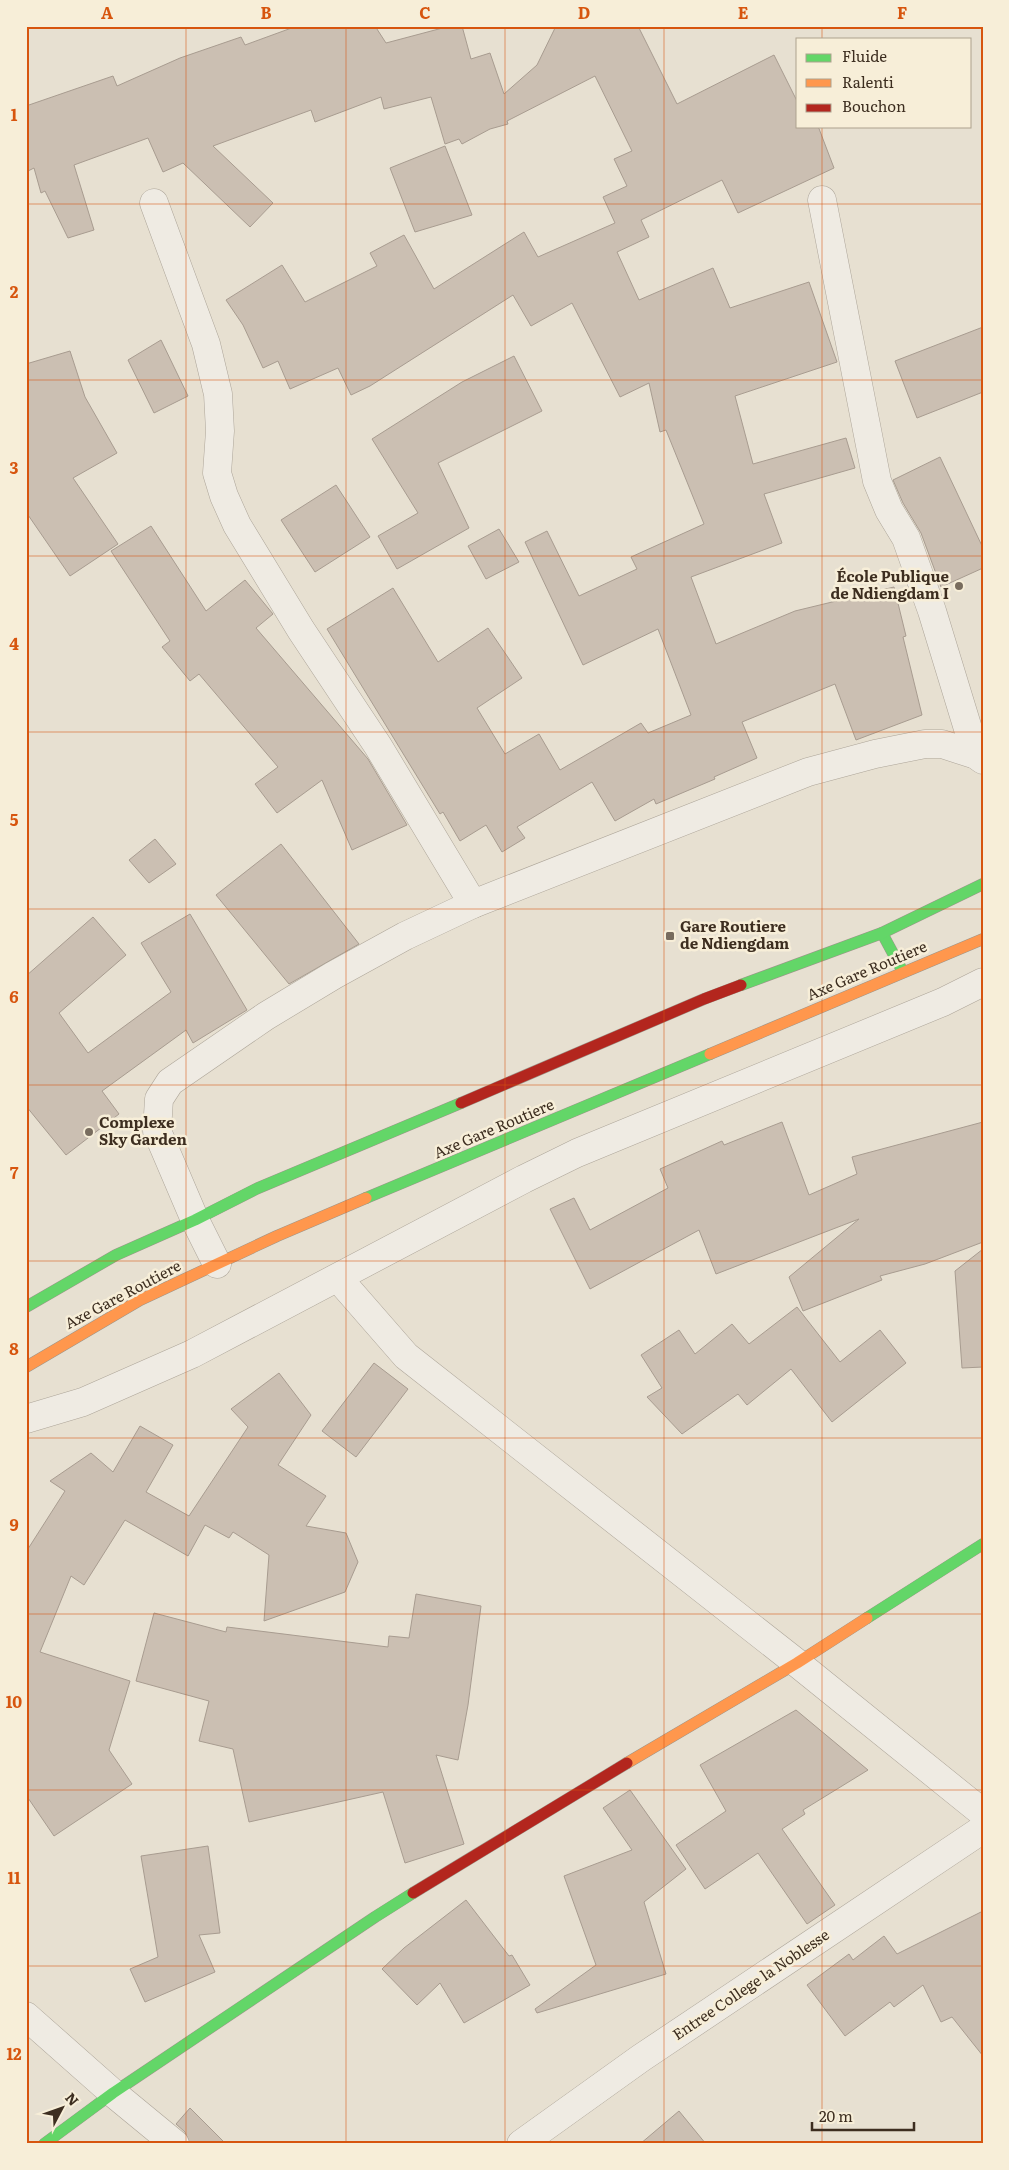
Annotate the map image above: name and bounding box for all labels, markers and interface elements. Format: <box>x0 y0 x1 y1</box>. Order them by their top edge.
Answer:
text: A <box>101 0 113 24</box>
text: B <box>260 0 272 24</box>
text: C <box>419 0 431 24</box>
text: D <box>578 0 590 24</box>
text: E <box>738 0 749 24</box>
text: F <box>897 0 907 24</box>
legend <box>796 38 972 128</box>
text: Fluide <box>842 44 887 67</box>
text: Ralenti <box>842 70 894 93</box>
text: Bouchon <box>842 94 906 117</box>
text: 1 <box>11 102 18 126</box>
text: 2 <box>10 279 19 303</box>
text: 3 <box>10 455 19 479</box>
place label: École Publique de Ndiengdam I <box>830 564 950 604</box>
marker: École Publique de Ndiengdam I <box>953 580 965 592</box>
text: 4 <box>9 631 19 655</box>
text: 5 <box>10 807 19 831</box>
place label: Gare Routiere de Ndiengdam <box>680 914 789 954</box>
marker: Gare Routiere de Ndiengdam <box>664 930 676 942</box>
street label: Axe Gare Routiere <box>803 934 930 1005</box>
text: 6 <box>9 984 19 1008</box>
street label: Axe Gare Routiere <box>430 1092 557 1163</box>
place label: Complexe Sky Garden <box>99 1110 187 1150</box>
marker: Complexe Sky Garden <box>83 1126 95 1138</box>
text: 7 <box>10 1160 19 1184</box>
street label: Axe Gare Routiere <box>60 1253 185 1334</box>
text: 8 <box>9 1336 19 1360</box>
text: 9 <box>9 1512 19 1536</box>
text: 10 <box>6 1689 22 1713</box>
text: 11 <box>7 1865 21 1889</box>
street label: Entree College la Noblesse <box>667 1922 833 2045</box>
text: 12 <box>6 2041 22 2065</box>
north arrow <box>38 2082 88 2132</box>
text: N <box>61 2088 84 2110</box>
scale bar <box>812 2100 914 2132</box>
text: 20 m <box>819 2104 853 2127</box>

